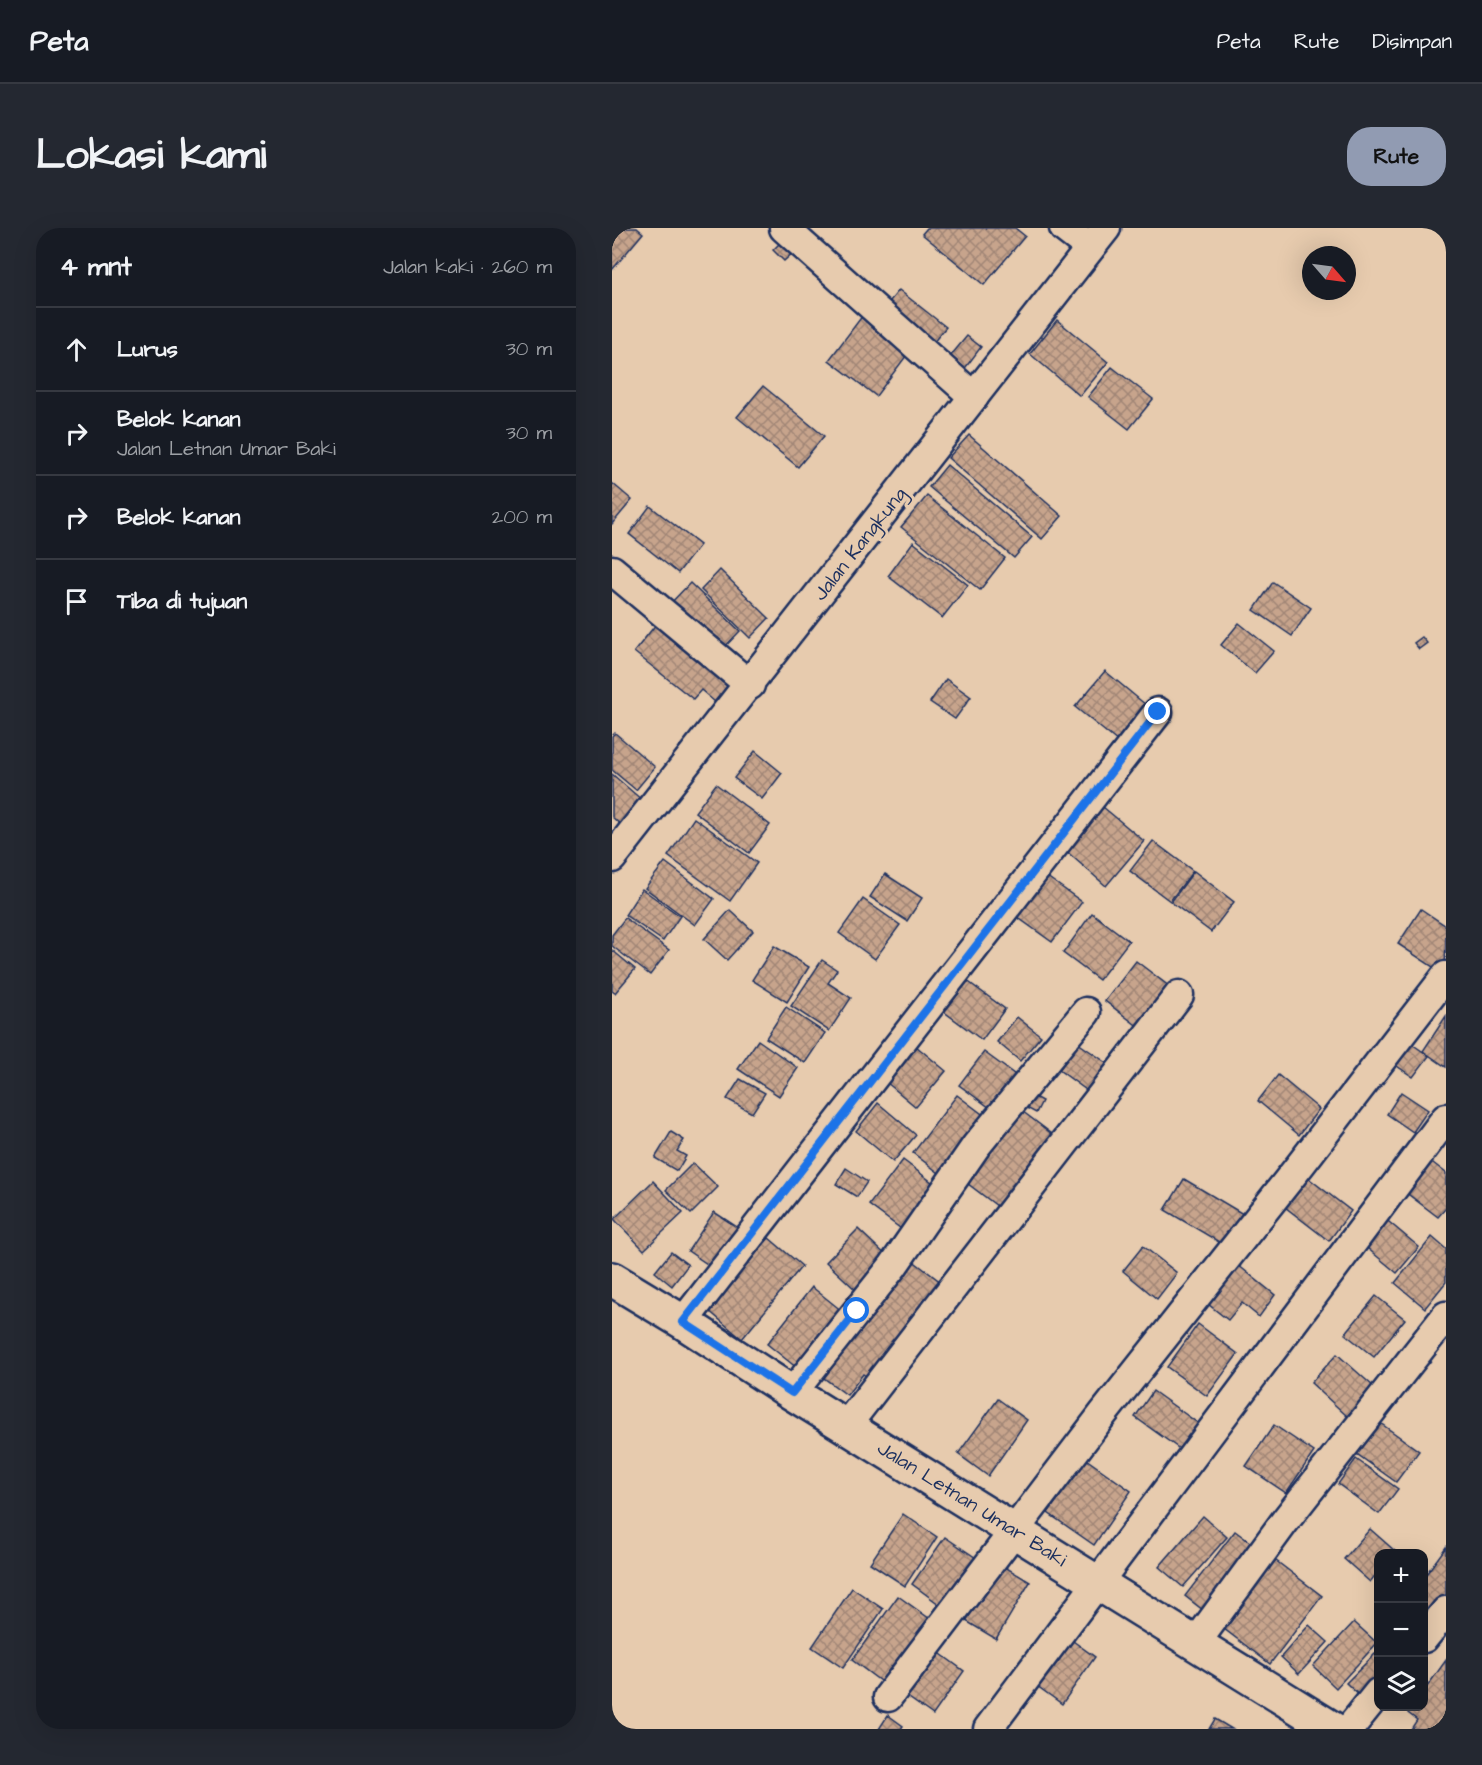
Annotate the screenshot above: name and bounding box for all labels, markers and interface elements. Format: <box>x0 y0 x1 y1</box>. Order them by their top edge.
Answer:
text: Peta <box>30 22 89 61</box>
text: Peta <box>1217 27 1261 56</box>
text: Rute <box>1294 27 1339 56</box>
text: Disimpan <box>1372 27 1452 56</box>
text: Lokasi kami <box>36 127 266 185</box>
button: Rute <box>1347 127 1446 186</box>
north arrow <box>1302 246 1356 300</box>
text: 4 mnt <box>60 249 132 285</box>
text: Jalan kaki · 260 m <box>383 253 552 281</box>
icon: ahead <box>60 333 93 366</box>
text: Lurus <box>117 334 178 365</box>
text: 30 m <box>506 335 552 363</box>
text: Belok kanan <box>117 404 241 435</box>
icon: right <box>60 417 93 450</box>
text: 30 m <box>506 419 552 447</box>
text: Jalan Letnan Umar Baki <box>117 435 336 463</box>
street label: Jalan Kangkung <box>807 481 914 607</box>
icon: right <box>60 501 93 534</box>
text: Belok kanan <box>117 502 241 533</box>
text: 200 m <box>492 503 552 531</box>
icon: arrive <box>60 585 93 618</box>
text: Tiba di tujuan <box>117 586 247 617</box>
route end <box>1144 698 1170 724</box>
route start <box>843 1297 869 1323</box>
street label: Jalan Letnan Umar Baki <box>872 1434 1072 1574</box>
map controls <box>1374 1549 1428 1711</box>
button: + <box>1374 1549 1428 1603</box>
button: − <box>1374 1603 1428 1657</box>
button: layers <box>1374 1657 1428 1711</box>

